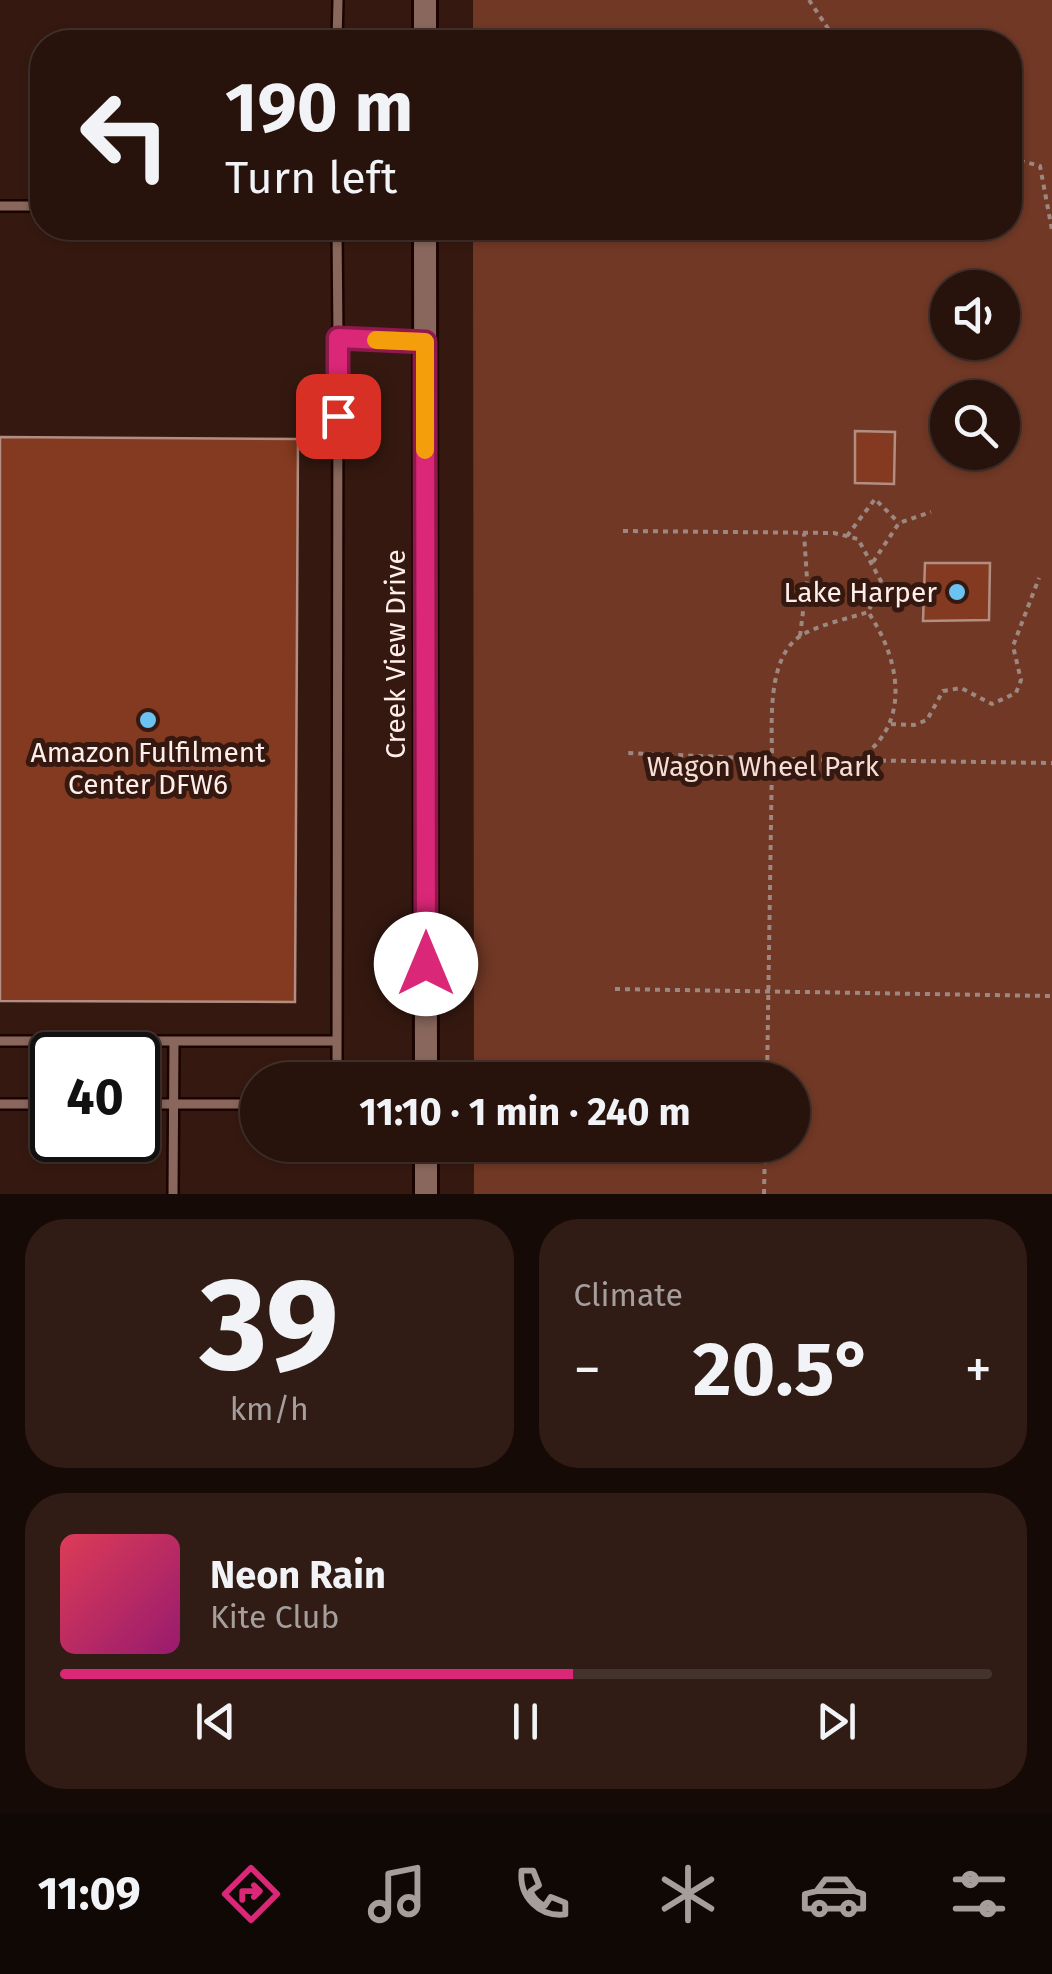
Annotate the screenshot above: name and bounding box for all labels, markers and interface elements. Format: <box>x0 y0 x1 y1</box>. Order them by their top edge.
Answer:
text: 190 m <box>225 66 413 150</box>
icon: left <box>60 70 190 200</box>
text: Turn left <box>225 151 397 205</box>
map controls <box>930 270 1020 470</box>
button: sound <box>930 270 1020 360</box>
pin <box>296 374 381 459</box>
button: search <box>930 380 1020 470</box>
icon: arrive <box>311 389 366 444</box>
street label: Creek View Drive <box>379 549 412 759</box>
place label: Lake Harper <box>784 576 937 609</box>
marker: Lake Harper <box>946 581 968 603</box>
marker: Amazon Fulfilment Center DFW6 <box>137 709 159 731</box>
place label: Amazon Fulfilment Center DFW6 <box>31 736 266 801</box>
park label: Wagon Wheel Park <box>647 750 880 783</box>
position arrow <box>374 912 478 1016</box>
speed limit sign: 40 <box>30 1032 160 1162</box>
text: 11:10 · 1 min · 240 m <box>359 1089 691 1135</box>
text: 39 <box>200 1247 339 1403</box>
text: Climate <box>574 1276 683 1314</box>
text: 20.5° <box>693 1325 873 1415</box>
text: − <box>574 1337 601 1403</box>
text: + <box>965 1337 992 1403</box>
text: km/h <box>230 1390 309 1428</box>
text: Neon Rain <box>210 1552 386 1598</box>
text: Kite Club <box>210 1598 339 1636</box>
icon: previous <box>188 1694 243 1749</box>
icon: pause <box>498 1694 553 1749</box>
icon: next <box>809 1694 864 1749</box>
icon: directions <box>216 1859 286 1929</box>
icon: music <box>362 1859 432 1929</box>
icon: phone <box>507 1859 577 1929</box>
icon: climate <box>653 1859 723 1929</box>
icon: car <box>799 1859 869 1929</box>
icon: filters <box>944 1859 1014 1929</box>
text: 11:09 <box>38 1867 141 1921</box>

